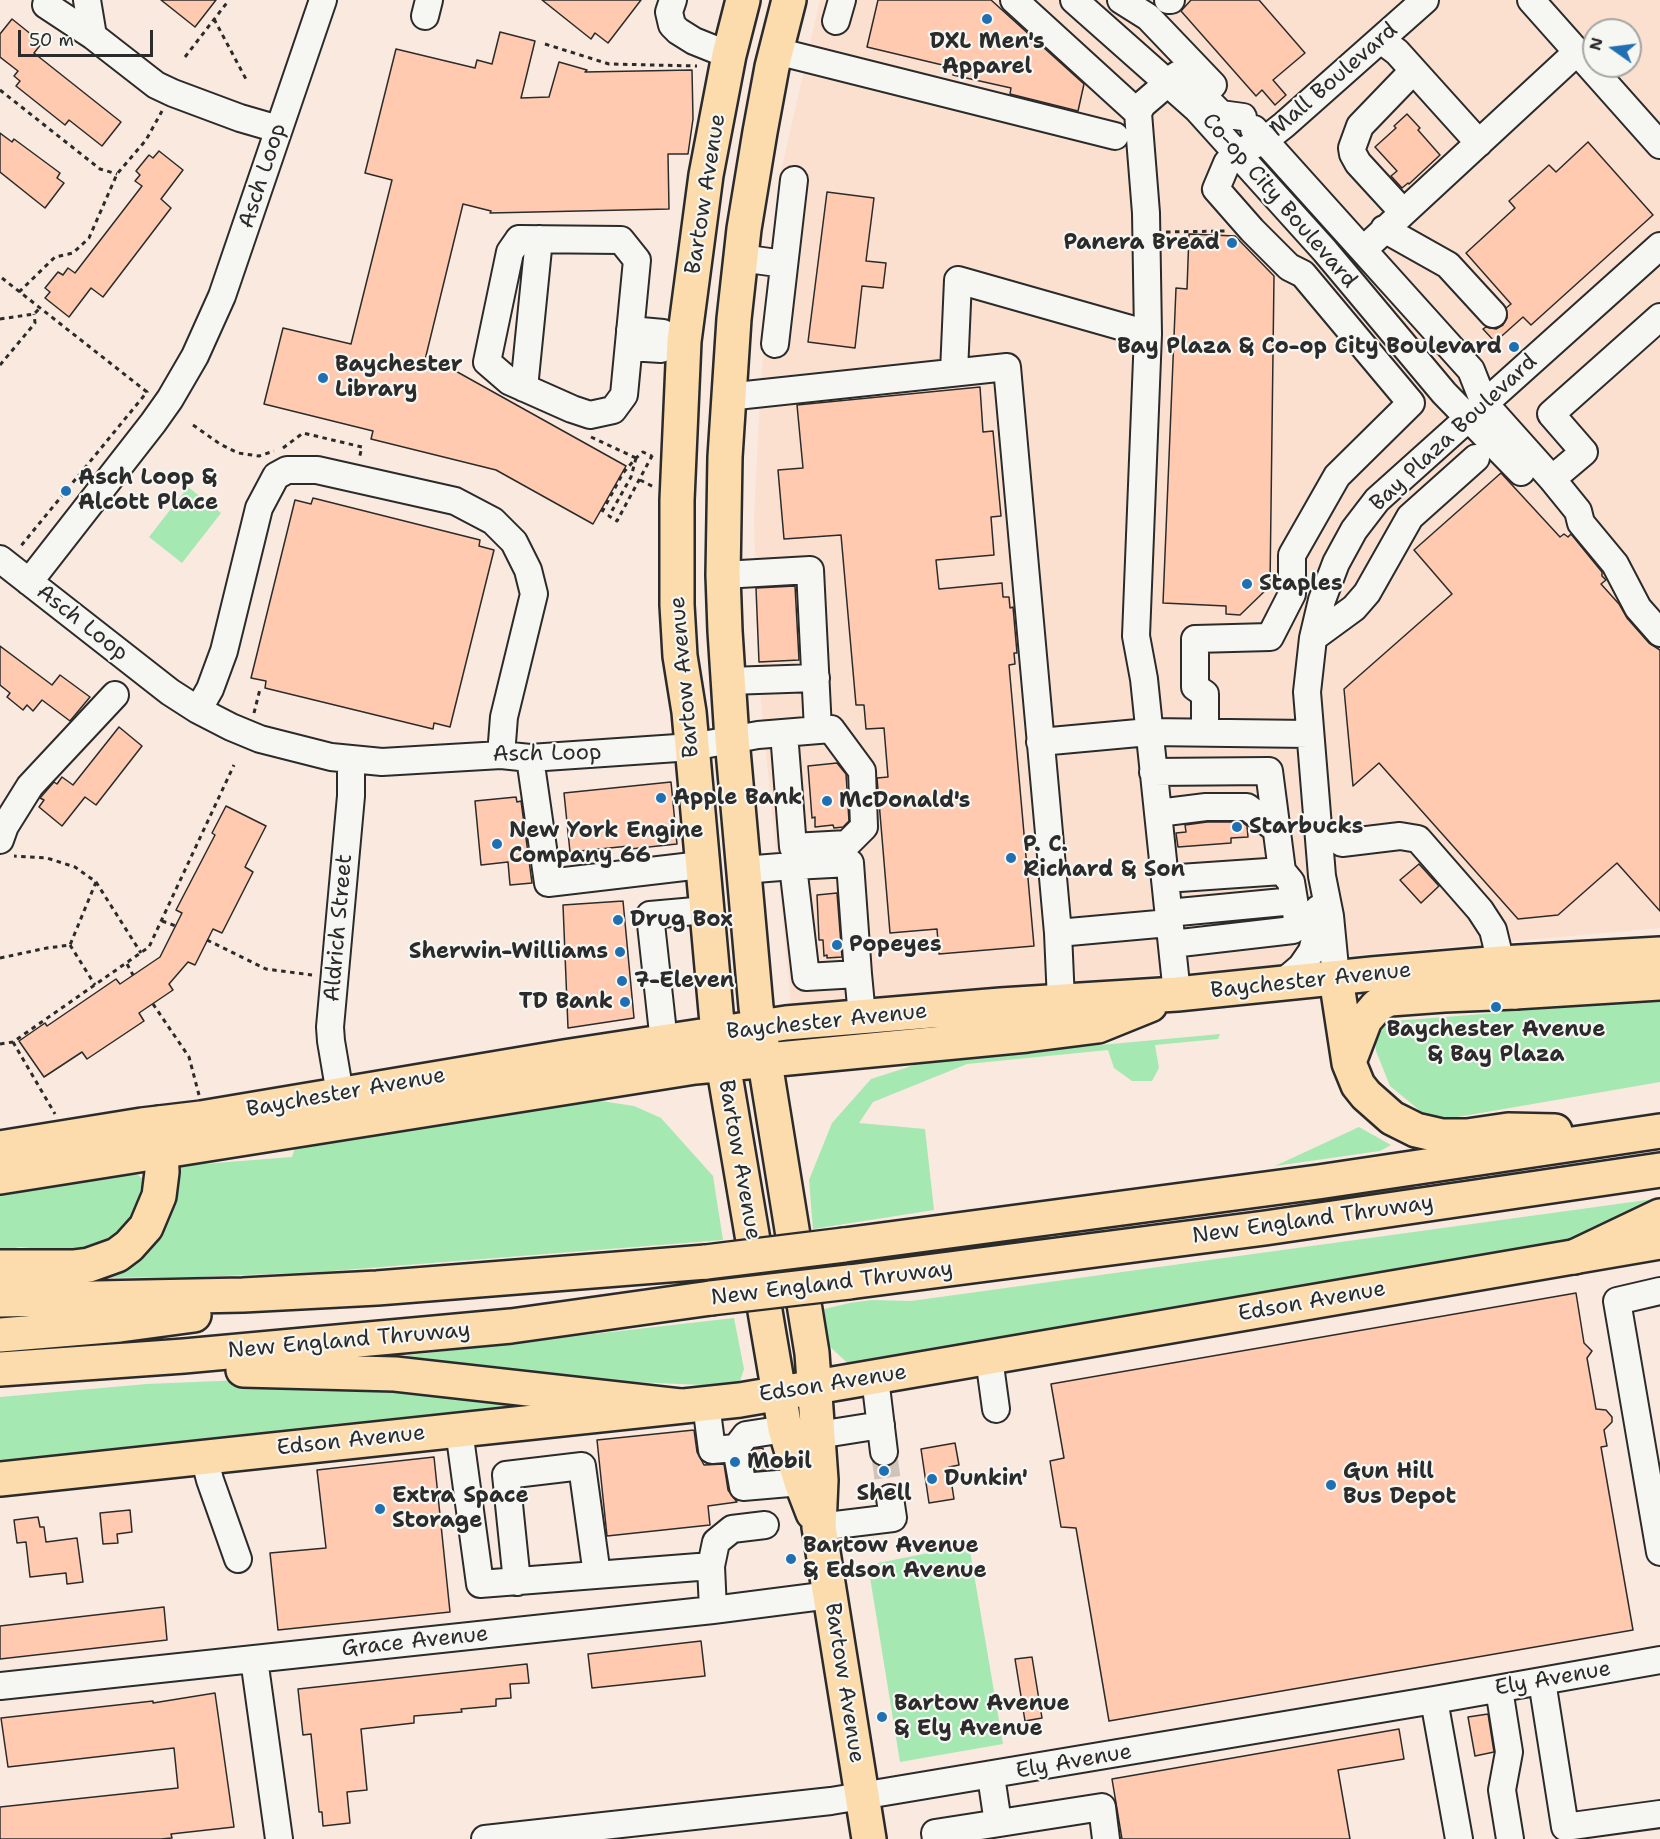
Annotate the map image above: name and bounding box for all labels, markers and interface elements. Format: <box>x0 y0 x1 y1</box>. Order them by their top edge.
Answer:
marker: DXL Men's Apparel <box>980 12 994 26</box>
street label: Mall Boulevard <box>1265 17 1403 143</box>
scale bar <box>21 18 156 56</box>
north arrow <box>1582 18 1642 78</box>
text: 50 m <box>29 28 74 52</box>
place label: DXL Men's Apparel <box>929 29 1045 80</box>
text: N <box>1584 35 1608 53</box>
street label: Co-op City Boulevard <box>1196 108 1362 294</box>
street label: Bartow Avenue <box>680 112 732 276</box>
street label: Asch Loop <box>234 120 292 232</box>
place label: Panera Bread <box>1064 230 1220 256</box>
marker: Panera Bread <box>1225 236 1239 250</box>
place label: Bay Plaza & Co-op City Boulevard <box>1117 334 1502 360</box>
marker: Bay Plaza & Co-op City Boulevard <box>1507 340 1521 354</box>
street label: Bay Plaza Boulevard <box>1365 349 1543 517</box>
place label: Baychester Library <box>335 352 463 404</box>
marker: Baychester Library <box>316 371 330 385</box>
place label: Asch Loop & Alcott Place <box>78 465 218 516</box>
marker: Asch Loop & Alcott Place <box>59 484 73 498</box>
place label: Staples <box>1259 571 1343 597</box>
marker: Staples <box>1240 577 1254 591</box>
street label: Asch Loop <box>31 579 133 667</box>
street label: Bartow Avenue <box>665 595 705 759</box>
street label: Asch Loop <box>492 740 602 768</box>
place label: Apple Bank <box>673 785 802 811</box>
place label: McDonald's <box>839 788 970 814</box>
marker: Apple Bank <box>654 791 668 805</box>
marker: McDonald's <box>820 794 834 808</box>
place label: Starbucks <box>1249 814 1363 840</box>
place label: New York Engine Company 66 <box>509 818 704 870</box>
marker: Starbucks <box>1230 820 1244 834</box>
place label: P. C. Richard & Son <box>1023 832 1185 884</box>
marker: New York Engine Company 66 <box>490 837 504 851</box>
marker: P. C. Richard & Son <box>1004 851 1018 865</box>
street label: Aldrich Street <box>319 853 359 1003</box>
place label: Drug Box <box>630 907 733 933</box>
marker: Drug Box <box>611 913 625 927</box>
place label: Popeyes <box>849 932 941 958</box>
marker: Popeyes <box>830 938 844 952</box>
place label: Sherwin-Williams <box>409 939 608 965</box>
marker: Sherwin-Williams <box>613 945 627 959</box>
street label: Baychester Avenue <box>1209 957 1413 1005</box>
place label: 7-Eleven <box>634 968 734 994</box>
marker: 7-Eleven <box>615 974 629 988</box>
place label: TD Bank <box>519 989 613 1015</box>
marker: TD Bank <box>618 995 632 1009</box>
street label: Baychester Avenue <box>725 998 929 1046</box>
marker: Baychester Avenue & Bay Plaza <box>1489 1000 1503 1014</box>
place label: Baychester Avenue & Bay Plaza <box>1387 1017 1605 1068</box>
street label: Baychester Avenue <box>244 1062 448 1124</box>
street label: Bartow Avenue <box>712 1078 766 1242</box>
street label: New England Thruway <box>1191 1190 1435 1250</box>
street label: New England Thruway <box>710 1256 954 1312</box>
street label: Edson Avenue <box>1236 1276 1388 1328</box>
street label: New England Thruway <box>227 1317 471 1365</box>
street label: Edson Avenue <box>757 1359 909 1409</box>
street label: Edson Avenue <box>275 1420 427 1462</box>
place label: Mobil <box>747 1449 812 1475</box>
marker: Mobil <box>728 1455 742 1469</box>
place label: Gun Hill Bus Depot <box>1343 1459 1456 1510</box>
marker: Shell <box>877 1464 891 1478</box>
place label: Dunkin' <box>944 1466 1028 1492</box>
marker: Dunkin' <box>925 1472 939 1486</box>
marker: Gun Hill Bus Depot <box>1324 1478 1338 1492</box>
place label: Shell <box>856 1481 912 1507</box>
place label: Extra Space Storage <box>392 1483 529 1534</box>
marker: Extra Space Storage <box>373 1502 387 1516</box>
place label: Bartow Avenue & Edson Avenue <box>803 1533 987 1585</box>
marker: Bartow Avenue & Edson Avenue <box>784 1552 798 1566</box>
street label: Bartow Avenue <box>818 1601 870 1765</box>
street label: Grace Avenue <box>340 1621 490 1663</box>
street label: Ely Avenue <box>1493 1656 1613 1702</box>
place label: Bartow Avenue & Ely Avenue <box>894 1691 1070 1742</box>
marker: Bartow Avenue & Ely Avenue <box>875 1710 889 1724</box>
street label: Ely Avenue <box>1014 1739 1134 1785</box>

